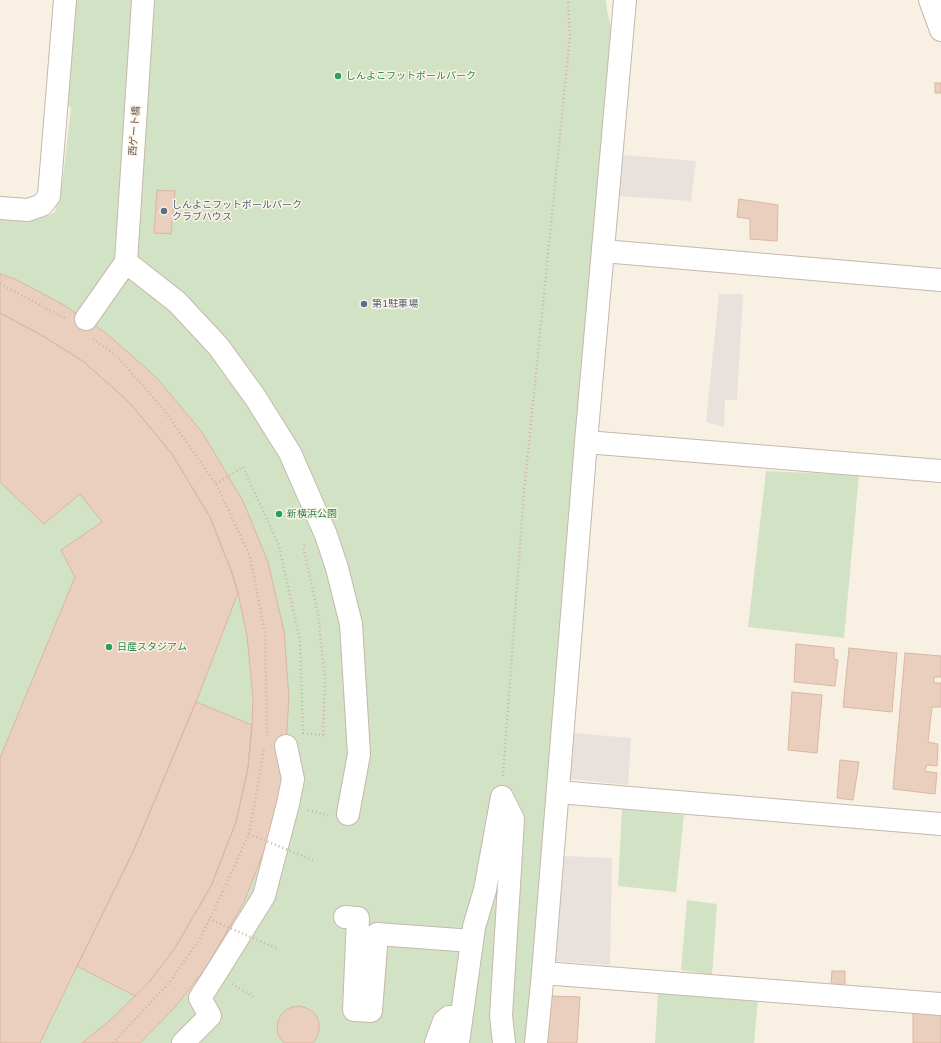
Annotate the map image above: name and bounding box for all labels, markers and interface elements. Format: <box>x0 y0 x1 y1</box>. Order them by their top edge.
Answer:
place label: しんよこフットボールパーク <box>346 70 476 82</box>
marker: しんよこフットボールパーク <box>333 71 343 81</box>
street label: 西ゲート橋 <box>127 106 143 156</box>
place label: しんよこフットボールパーク クラブハウス <box>172 199 302 222</box>
marker: しんよこフットボールパーク クラブハウス <box>159 206 169 216</box>
place label: 第1駐車場 <box>372 298 418 310</box>
marker: 第1駐車場 <box>359 299 369 309</box>
place label: 新横浜公園 <box>287 508 337 520</box>
marker: 新横浜公園 <box>274 509 284 519</box>
place label: 日産スタジアム <box>117 641 187 653</box>
marker: 日産スタジアム <box>104 642 114 652</box>

